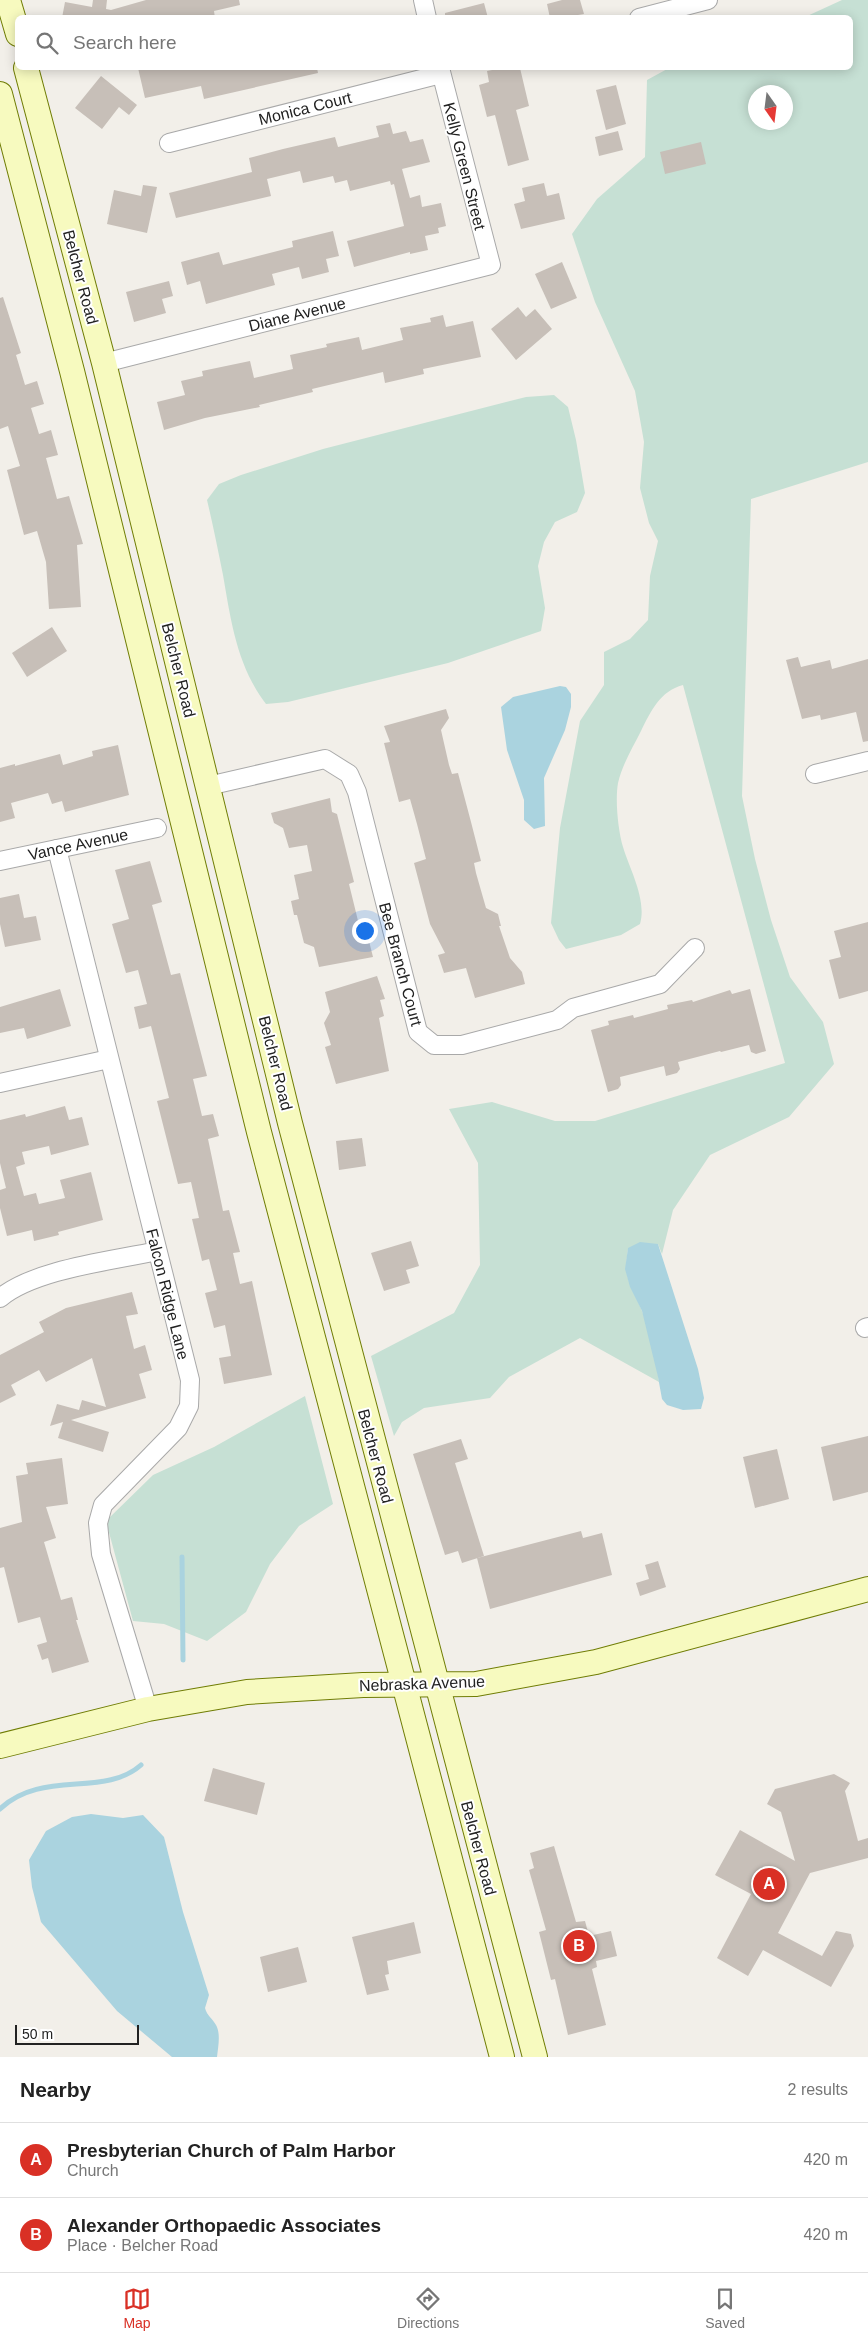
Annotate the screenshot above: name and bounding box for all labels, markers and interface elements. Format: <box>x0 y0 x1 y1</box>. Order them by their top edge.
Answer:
search box <box>15 15 853 70</box>
icon: search <box>33 29 61 57</box>
text: Search here <box>73 32 177 53</box>
north arrow <box>748 85 793 130</box>
street label: Monica Court <box>257 89 354 128</box>
street label: Kelly Green Street <box>440 101 489 232</box>
street label: Belcher Road <box>60 228 101 326</box>
street label: Diane Avenue <box>247 294 347 335</box>
street label: Belcher Road <box>159 621 198 719</box>
street label: Vance Avenue <box>27 826 130 863</box>
street label: Bee Branch Court <box>376 901 425 1028</box>
your location <box>352 918 378 944</box>
street label: Belcher Road <box>256 1014 295 1112</box>
street label: Falcon Ridge Lane <box>143 1227 192 1361</box>
street label: Belcher Road <box>355 1407 396 1505</box>
street label: Nebraska Avenue <box>359 1673 485 1694</box>
street label: Belcher Road <box>458 1799 499 1897</box>
pin: A <box>753 1865 785 1903</box>
pin: B <box>563 1927 595 1965</box>
scale bar <box>15 2022 139 2045</box>
text: 50 m <box>22 2026 53 2042</box>
text: Nearby <box>20 2078 91 2101</box>
text: 2 results <box>788 2081 848 2098</box>
text: Presbyterian Church of Palm Harbor <box>67 2140 395 2161</box>
text: A <box>30 2151 42 2168</box>
text: 420 m <box>804 2151 848 2168</box>
text: Church <box>67 2162 119 2179</box>
text: Alexander Orthopaedic Associates <box>67 2215 381 2236</box>
text: B <box>30 2226 42 2243</box>
text: 420 m <box>804 2226 848 2243</box>
text: Place · Belcher Road <box>67 2237 218 2254</box>
tab: Map <box>123 2285 151 2331</box>
tab: Directions <box>397 2285 459 2331</box>
tab: Saved <box>705 2285 745 2331</box>

